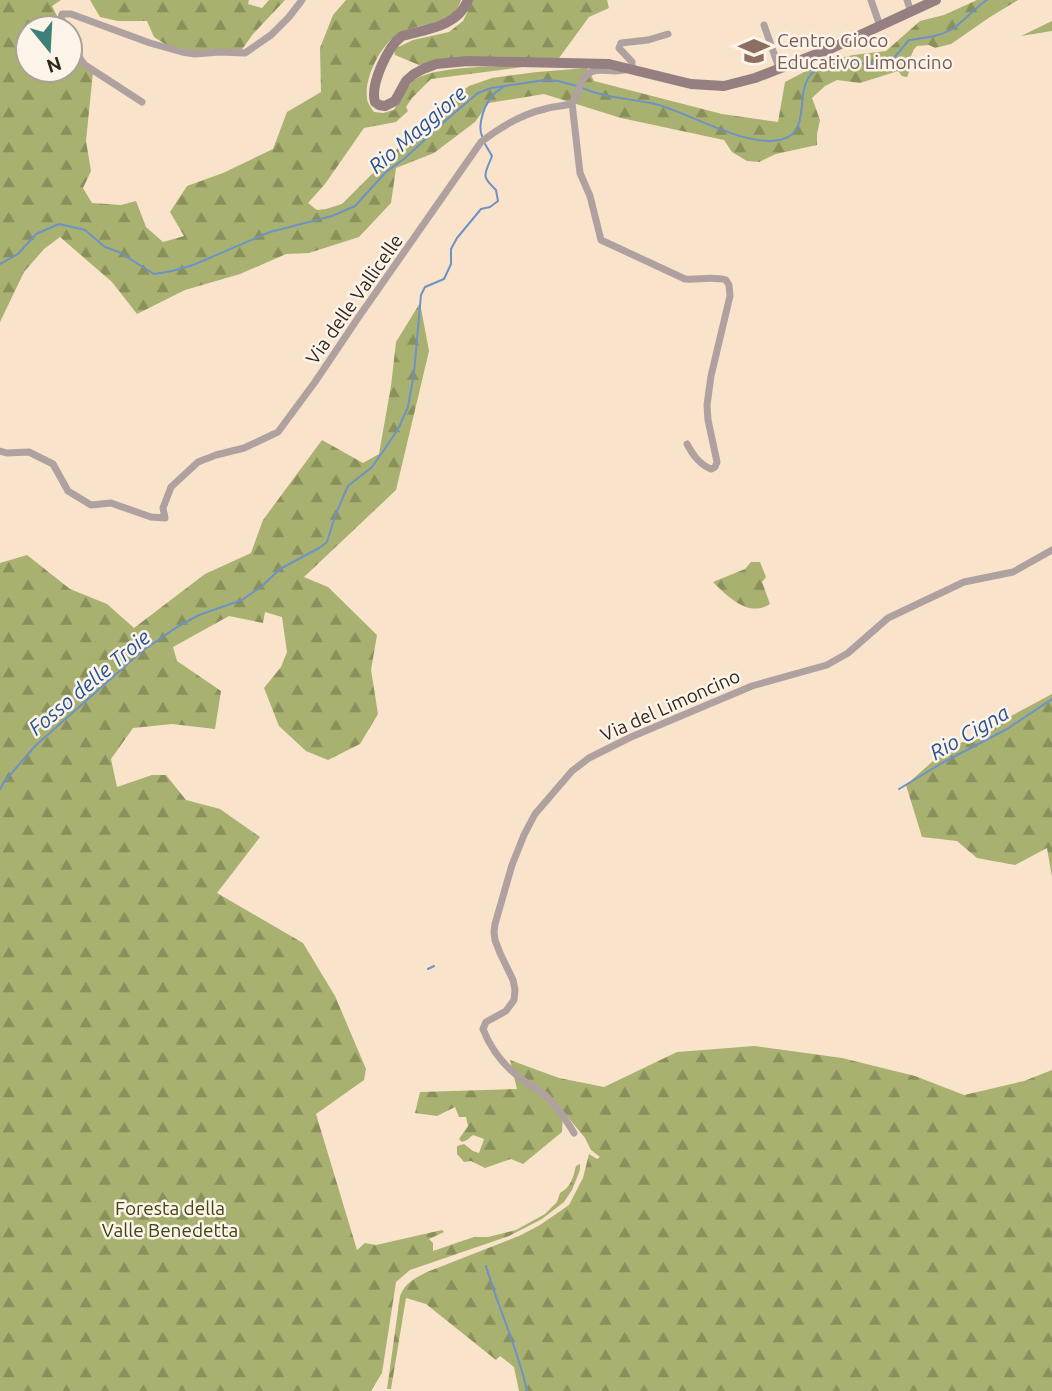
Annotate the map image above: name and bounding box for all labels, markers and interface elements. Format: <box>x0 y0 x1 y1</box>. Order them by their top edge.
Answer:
north arrow <box>14 14 84 84</box>
place label: Centro Gioco Educativo Limoncino <box>777 29 953 73</box>
school or university icon: Centro Gioco Educativo Limoncino <box>737 34 771 68</box>
text: N <box>44 53 64 78</box>
water label: Rio Maggiore <box>363 80 471 178</box>
street label: Via delle Vallicelle <box>301 230 407 368</box>
water label: Fosso delle Troie <box>23 624 155 740</box>
street label: Via del Limoncino <box>597 664 743 746</box>
water label: Rio Cigna <box>925 700 1013 764</box>
park label: Foresta della Valle Benedetta <box>102 1197 238 1241</box>

